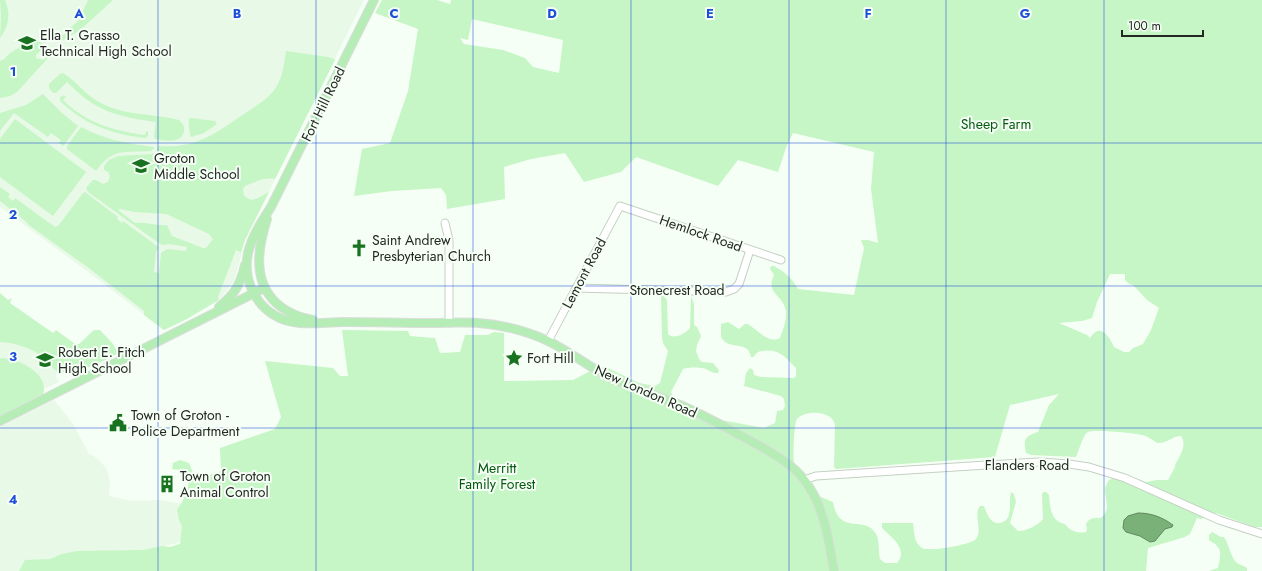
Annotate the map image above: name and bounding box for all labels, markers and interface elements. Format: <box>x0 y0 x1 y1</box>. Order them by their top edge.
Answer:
text: A <box>73 4 84 23</box>
text: B <box>233 4 242 23</box>
text: C <box>389 4 399 23</box>
text: D <box>547 4 557 23</box>
text: E <box>706 4 714 23</box>
text: F <box>864 4 872 23</box>
text: G <box>1020 4 1031 23</box>
scale bar <box>1122 12 1203 38</box>
text: 100 m <box>1128 17 1161 35</box>
place label: Ella T. Grasso Technical High School <box>40 25 172 61</box>
school or university icon: Ella T. Grasso Technical High School <box>17 33 37 53</box>
text: 1 <box>10 62 16 81</box>
street label: Fort Hill Road <box>296 63 350 145</box>
park label: Sheep Farm <box>961 114 1031 134</box>
place label: Groton Middle School <box>154 148 240 184</box>
school or university icon: Groton Middle School <box>131 156 151 176</box>
text: 2 <box>9 205 17 224</box>
street label: Hemlock Road <box>657 210 745 256</box>
place label: Saint Andrew Presbyterian Church <box>372 230 491 266</box>
street label: Lemont Road <box>557 234 611 312</box>
church icon: Saint Andrew Presbyterian Church <box>349 238 369 258</box>
street label: Stonecrest Road <box>629 280 725 300</box>
place label: Robert E. Fitch High School <box>58 342 145 378</box>
text: 3 <box>9 347 17 366</box>
place icon: Fort Hill <box>504 348 524 368</box>
place label: Fort Hill <box>527 348 574 368</box>
school or university icon: Robert E. Fitch High School <box>35 350 55 370</box>
street label: New London Road <box>592 359 700 423</box>
place label: Town of Groton - Police Department <box>131 405 240 441</box>
public building icon: Town of Groton - Police Department <box>108 413 128 433</box>
street label: Flanders Road <box>985 455 1069 475</box>
park label: Merritt Family Forest <box>459 458 536 494</box>
place label: Town of Groton Animal Control <box>180 466 271 502</box>
building icon: Town of Groton Animal Control <box>157 474 177 494</box>
text: 4 <box>8 490 18 509</box>

